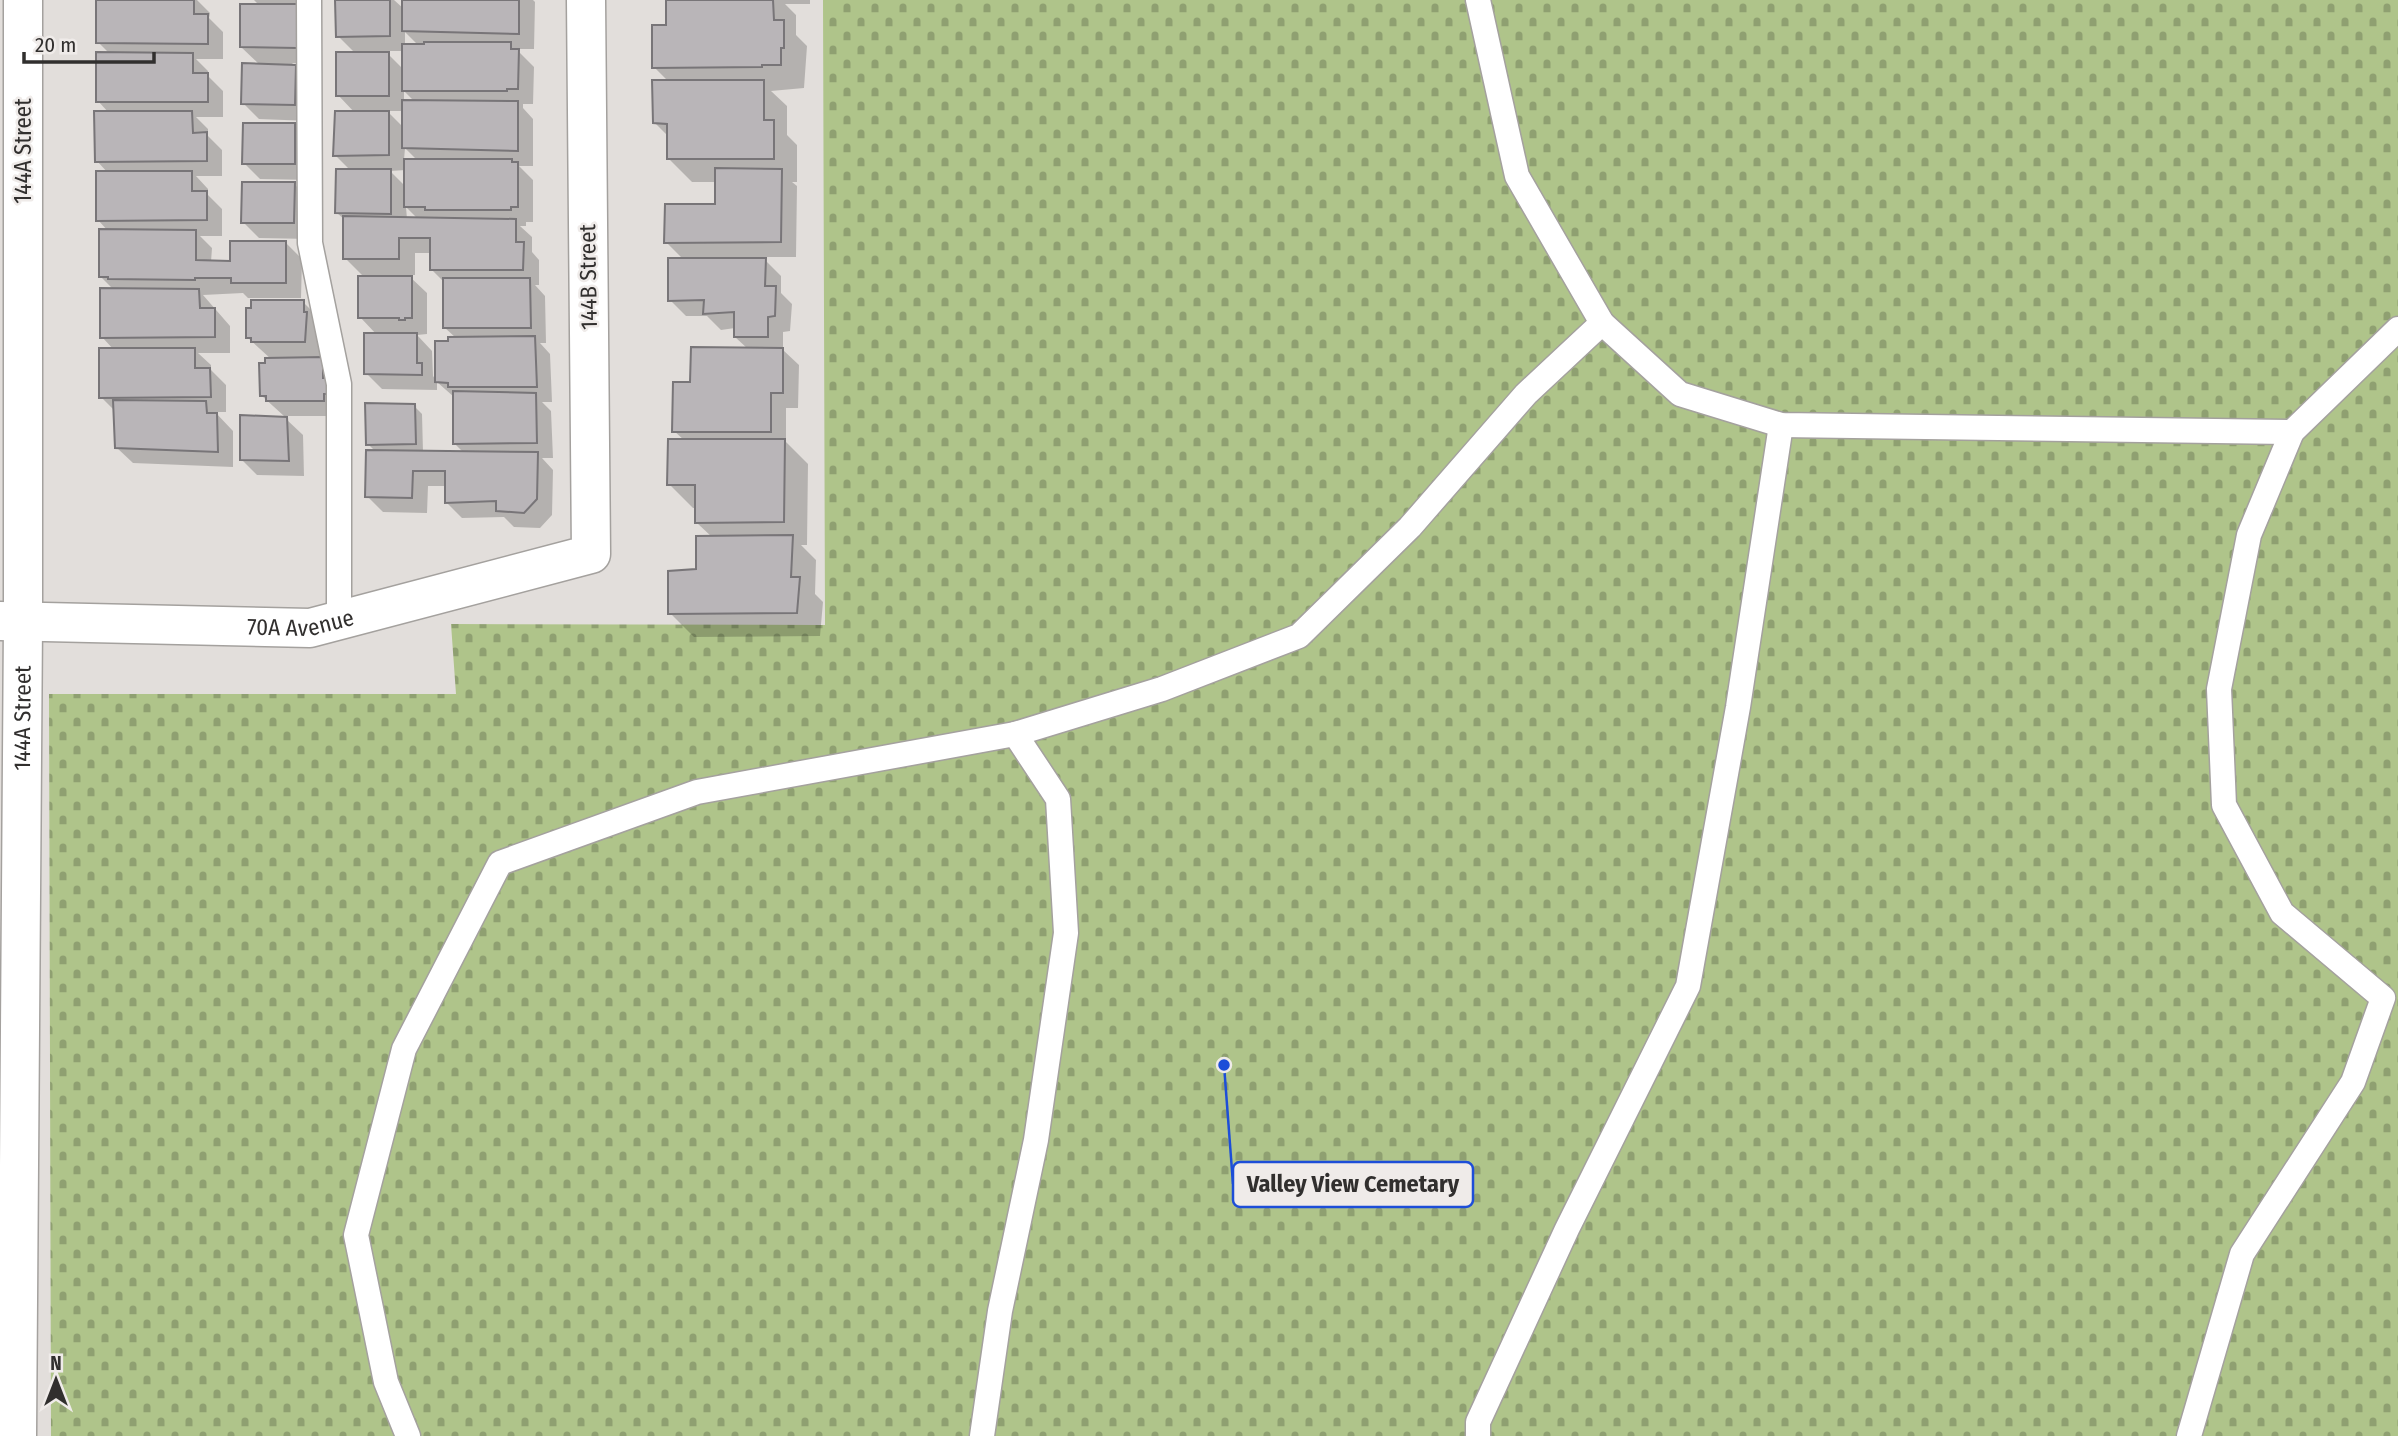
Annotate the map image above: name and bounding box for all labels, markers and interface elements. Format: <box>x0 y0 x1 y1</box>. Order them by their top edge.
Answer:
scale bar <box>24 21 154 65</box>
text: 20 m <box>35 32 76 58</box>
street label: 144A Street <box>9 98 37 204</box>
street label: 144B Street <box>573 223 603 330</box>
street label: 70A Avenue <box>247 603 357 642</box>
street label: 144A Street <box>8 665 37 771</box>
callout: Valley View Cemetary <box>1233 1162 1473 1207</box>
text: Valley View Cemetary <box>1246 1170 1460 1198</box>
north arrow <box>21 1345 91 1415</box>
text: N <box>50 1352 62 1375</box>

